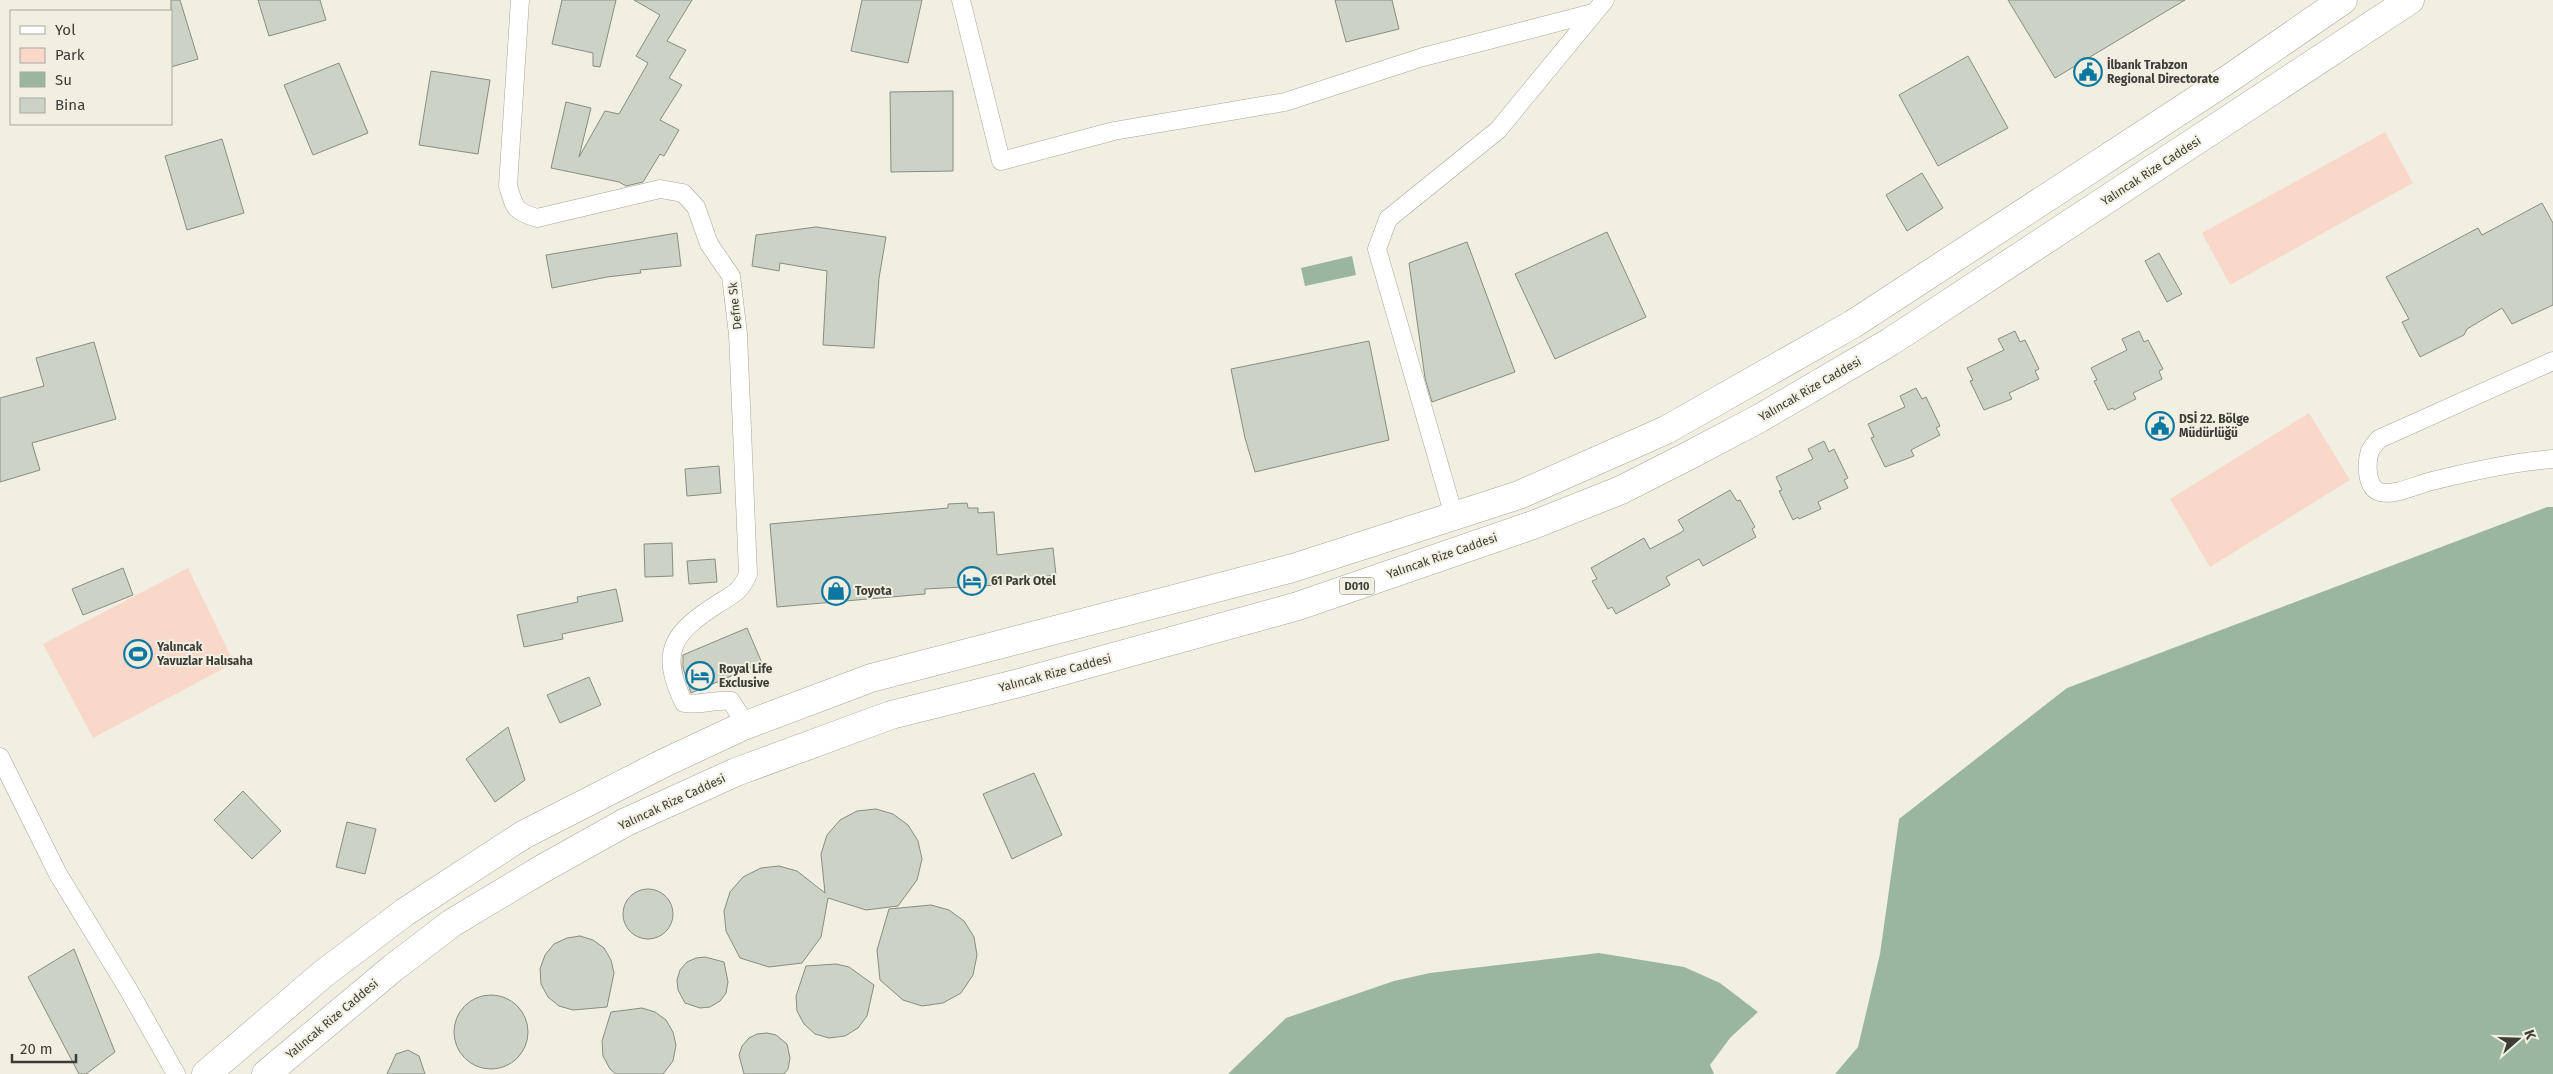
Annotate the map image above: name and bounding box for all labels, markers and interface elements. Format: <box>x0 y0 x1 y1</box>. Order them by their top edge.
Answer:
legend <box>10 10 172 125</box>
text: Yol <box>55 21 76 39</box>
text: Park <box>55 46 85 64</box>
public building icon: İlbank Trabzon Regional Directorate <box>2073 57 2103 87</box>
place label: İlbank Trabzon Regional Directorate <box>2107 57 2219 86</box>
text: Su <box>55 71 72 89</box>
text: Bina <box>55 96 85 114</box>
street label: Yalıncak Rize Caddesi <box>2099 134 2203 208</box>
street label: Defne Sk <box>725 281 744 330</box>
street label: Yalıncak Rize Caddesi <box>1756 354 1864 424</box>
public building icon: DSİ 22. Bölge Müdürlüğü <box>2145 411 2175 441</box>
place label: DSİ 22. Bölge Müdürlüğü <box>2179 411 2249 440</box>
street label: Yalıncak Rize Caddesi <box>1385 530 1499 582</box>
hotel icon: 61 Park Otel <box>957 566 987 596</box>
place label: 61 Park Otel <box>991 574 1056 588</box>
shop icon: Toyota <box>821 576 851 606</box>
road number: D010 <box>1340 578 1374 594</box>
place label: Toyota <box>855 584 892 598</box>
sports icon: Yalıncak Yavuzlar Halısaha <box>123 639 153 669</box>
place label: Yalıncak Yavuzlar Halısaha <box>156 640 253 668</box>
street label: Yalıncak Rize Caddesi <box>997 651 1113 695</box>
hotel icon: Royal Life Exclusive <box>685 661 715 691</box>
place label: Royal Life Exclusive <box>719 662 773 690</box>
street label: Yalıncak Rize Caddesi <box>616 771 728 833</box>
street label: Yalıncak Rize Caddesi <box>283 976 381 1062</box>
north arrow <box>2493 1014 2543 1064</box>
text: K <box>2520 1028 2540 1043</box>
scale bar <box>12 1032 76 1064</box>
text: 20 m <box>20 1040 53 1058</box>

